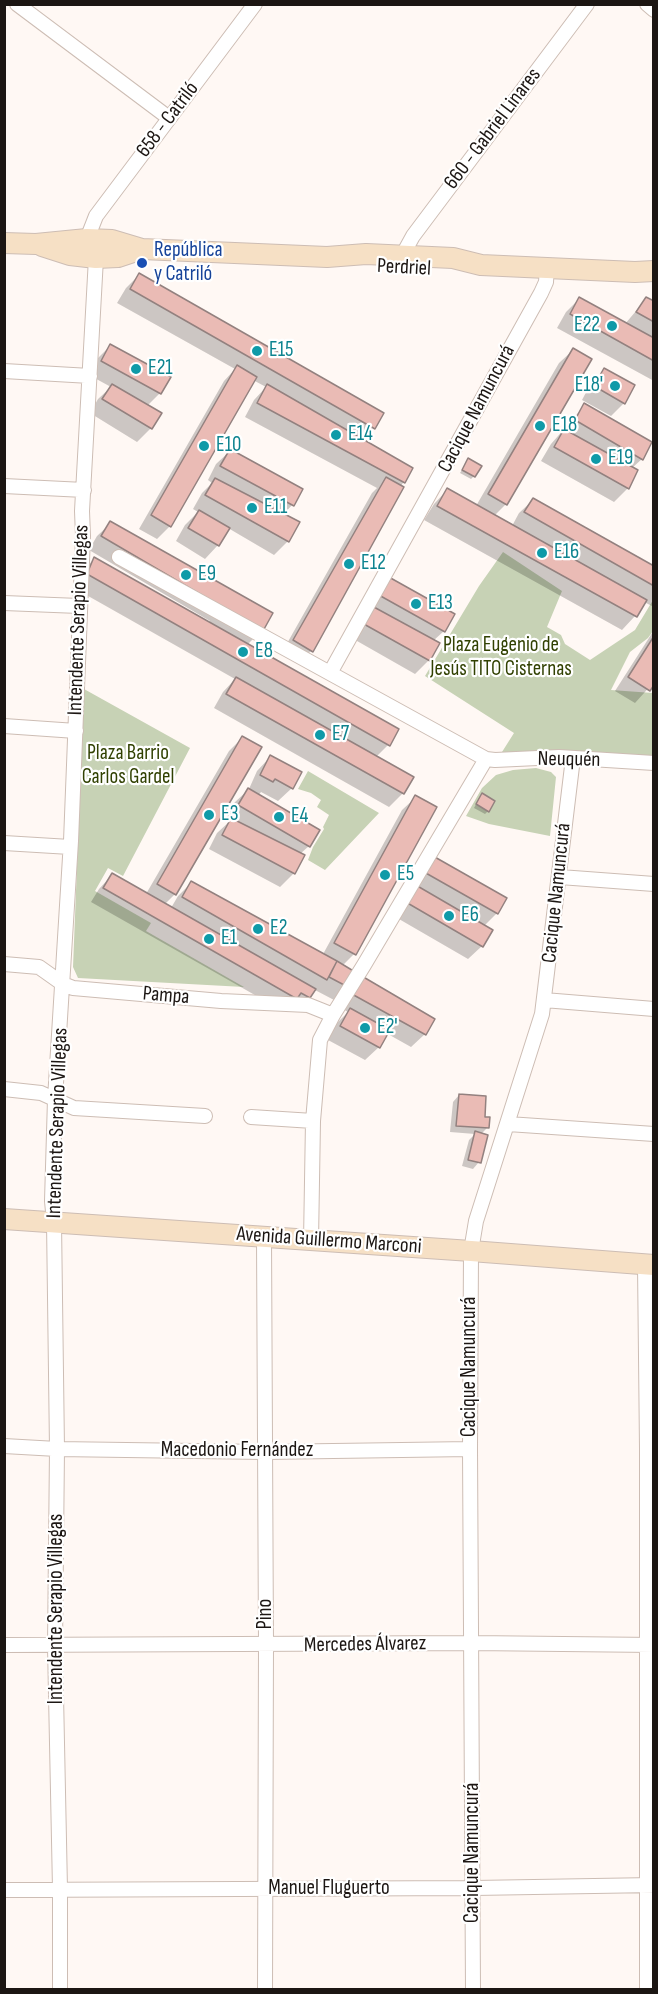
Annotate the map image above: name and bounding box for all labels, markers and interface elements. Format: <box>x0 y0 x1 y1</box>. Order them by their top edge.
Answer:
street label: 660 - Gabriel Linares <box>439 63 547 195</box>
street label: 658 - Catriló <box>131 77 205 163</box>
place label: República y Catriló <box>154 238 223 288</box>
street label: Perdriel <box>376 254 432 282</box>
marker: República y Catriló <box>135 256 149 270</box>
place label: E22 <box>574 313 600 339</box>
marker: E22 <box>605 319 619 333</box>
place label: E15 <box>269 338 293 364</box>
street label: Cacique Namuncurá <box>433 341 521 477</box>
marker: E15 <box>250 344 264 358</box>
place label: E21 <box>148 356 173 382</box>
marker: E21 <box>129 362 143 376</box>
place label: E18' <box>575 373 603 399</box>
marker: E18' <box>608 379 622 393</box>
place label: E18 <box>552 413 577 439</box>
marker: E18 <box>533 419 547 433</box>
place label: E14 <box>348 422 373 448</box>
marker: E14 <box>329 428 343 442</box>
place label: E10 <box>216 433 241 459</box>
marker: E10 <box>197 439 211 453</box>
place label: E19 <box>608 446 633 472</box>
marker: E19 <box>589 452 603 466</box>
place label: E11 <box>264 495 287 521</box>
marker: E11 <box>245 501 259 515</box>
street label: Intendente Serapio Villegas <box>63 524 95 716</box>
place label: E16 <box>554 540 579 566</box>
marker: E16 <box>535 546 549 560</box>
place label: E12 <box>361 551 386 577</box>
marker: E12 <box>342 557 356 571</box>
place label: E9 <box>198 562 216 588</box>
marker: E9 <box>179 568 193 582</box>
place label: E13 <box>428 591 453 617</box>
marker: E13 <box>409 597 423 611</box>
park label: Plaza Eugenio de Jesús TITO Cisternas <box>430 633 572 683</box>
place label: E8 <box>255 639 273 665</box>
marker: E8 <box>236 645 250 659</box>
place label: E7 <box>332 722 349 748</box>
marker: E7 <box>313 728 327 742</box>
park label: Plaza Barrio Carlos Gardel <box>82 741 174 791</box>
street label: Neuquén <box>537 747 601 773</box>
place label: E3 <box>221 802 238 828</box>
place label: E4 <box>291 804 308 830</box>
marker: E3 <box>202 808 216 822</box>
marker: E4 <box>272 810 286 824</box>
street label: Cacique Namuncurá <box>537 822 577 964</box>
place label: E5 <box>397 862 414 888</box>
marker: E5 <box>378 868 392 882</box>
place label: E6 <box>461 903 479 929</box>
marker: E6 <box>442 909 456 923</box>
place label: E2 <box>270 916 287 942</box>
marker: E2 <box>251 922 265 936</box>
place label: E1 <box>221 926 237 952</box>
marker: E1 <box>202 932 216 946</box>
street label: Pampa <box>142 981 190 1011</box>
place label: E2' <box>377 1015 398 1041</box>
marker: E2' <box>358 1021 372 1035</box>
street label: Intendente Serapio Villegas <box>42 1027 74 1219</box>
street label: Avenida Guillermo Marconi <box>236 1222 422 1260</box>
street label: Cacique Namuncurá <box>457 1297 483 1437</box>
street label: Macedonio Fernández <box>161 1438 313 1464</box>
street label: Intendente Serapio Villegas <box>44 1514 70 1704</box>
street label: Pino <box>253 1599 279 1629</box>
street label: Mercedes Álvarez <box>304 1631 426 1659</box>
street label: Cacique Namuncurá <box>460 1783 486 1923</box>
street label: Manuel Fluguerto <box>268 1876 390 1902</box>

